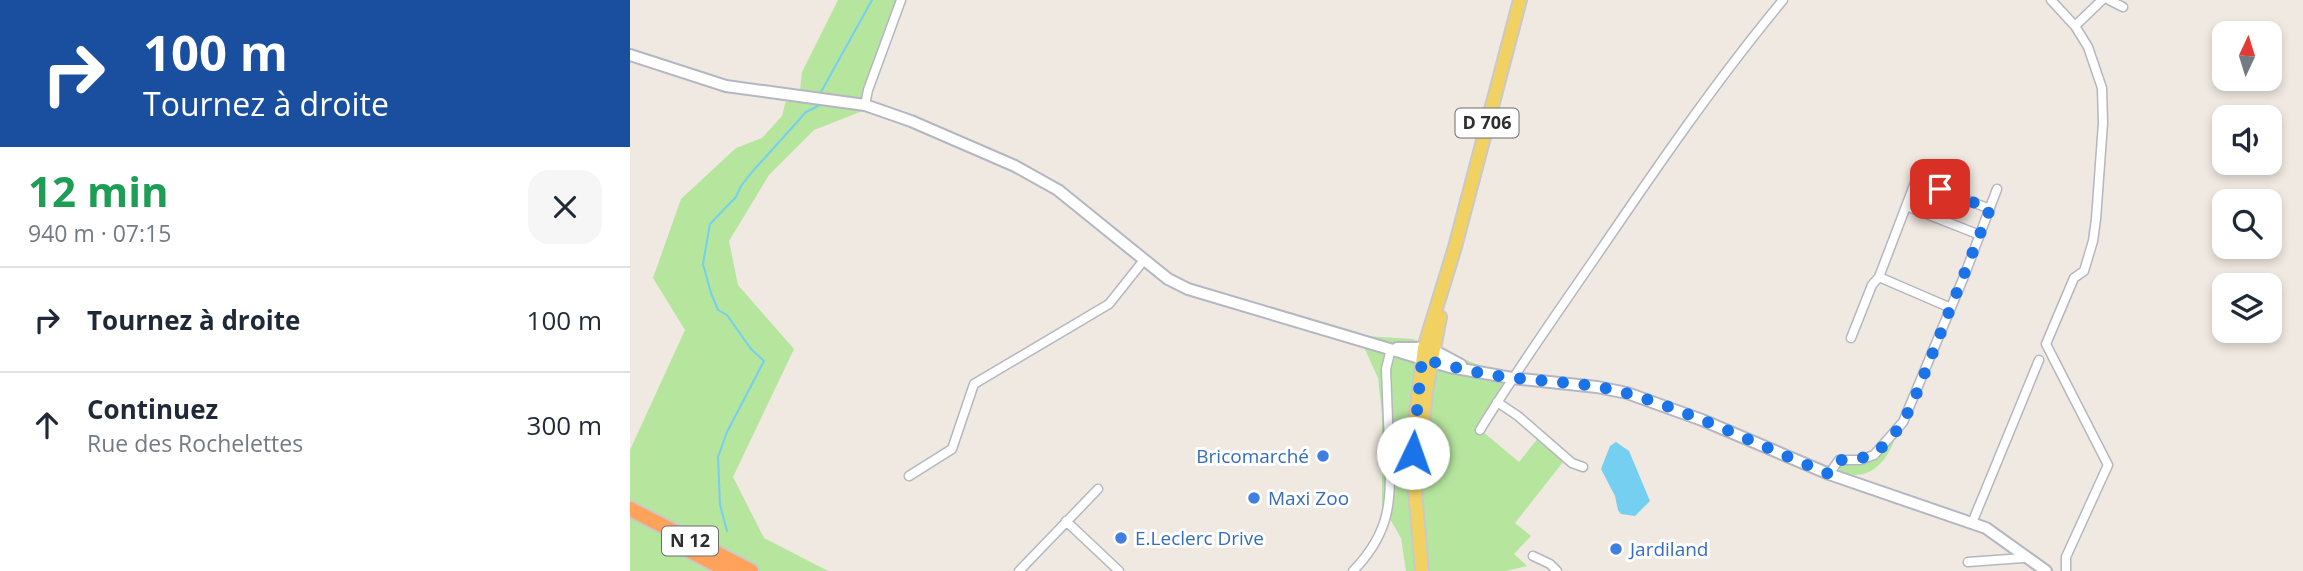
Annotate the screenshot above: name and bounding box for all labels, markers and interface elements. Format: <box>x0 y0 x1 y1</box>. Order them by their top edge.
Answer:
text: 100 m <box>143 19 288 85</box>
north arrow <box>2212 21 2282 91</box>
map controls <box>2212 21 2282 343</box>
icon: right <box>28 28 119 119</box>
text: Tournez à droite <box>143 82 389 125</box>
button: sound <box>2212 105 2282 175</box>
road number: D 706 <box>1456 109 1518 138</box>
pin <box>1910 159 1970 219</box>
text: 12 min <box>28 162 169 219</box>
button: close <box>528 170 602 244</box>
icon: arrive <box>1921 170 1959 208</box>
button: search <box>2212 189 2282 259</box>
text: 940 m · 07:15 <box>28 217 171 249</box>
button: layers <box>2212 273 2282 343</box>
icon: right <box>28 301 66 339</box>
text: Tournez à droite <box>87 302 300 338</box>
text: 100 m <box>527 302 602 338</box>
text: Continuez <box>87 391 218 427</box>
icon: ahead <box>28 406 66 444</box>
text: 300 m <box>527 407 602 443</box>
position arrow <box>1376 416 1450 490</box>
text: Rue des Rochelettes <box>87 427 303 459</box>
place label: Bricomarché <box>1196 443 1309 469</box>
marker: Bricomarché <box>1315 448 1331 464</box>
place label: Maxi Zoo <box>1268 485 1349 511</box>
marker: Maxi Zoo <box>1246 490 1262 506</box>
place label: E.Leclerc Drive <box>1135 525 1264 551</box>
road number: N 12 <box>662 526 718 556</box>
marker: E.Leclerc Drive <box>1113 530 1129 546</box>
place label: Jardiland <box>1628 536 1708 562</box>
marker: Jardiland <box>1608 541 1624 557</box>

